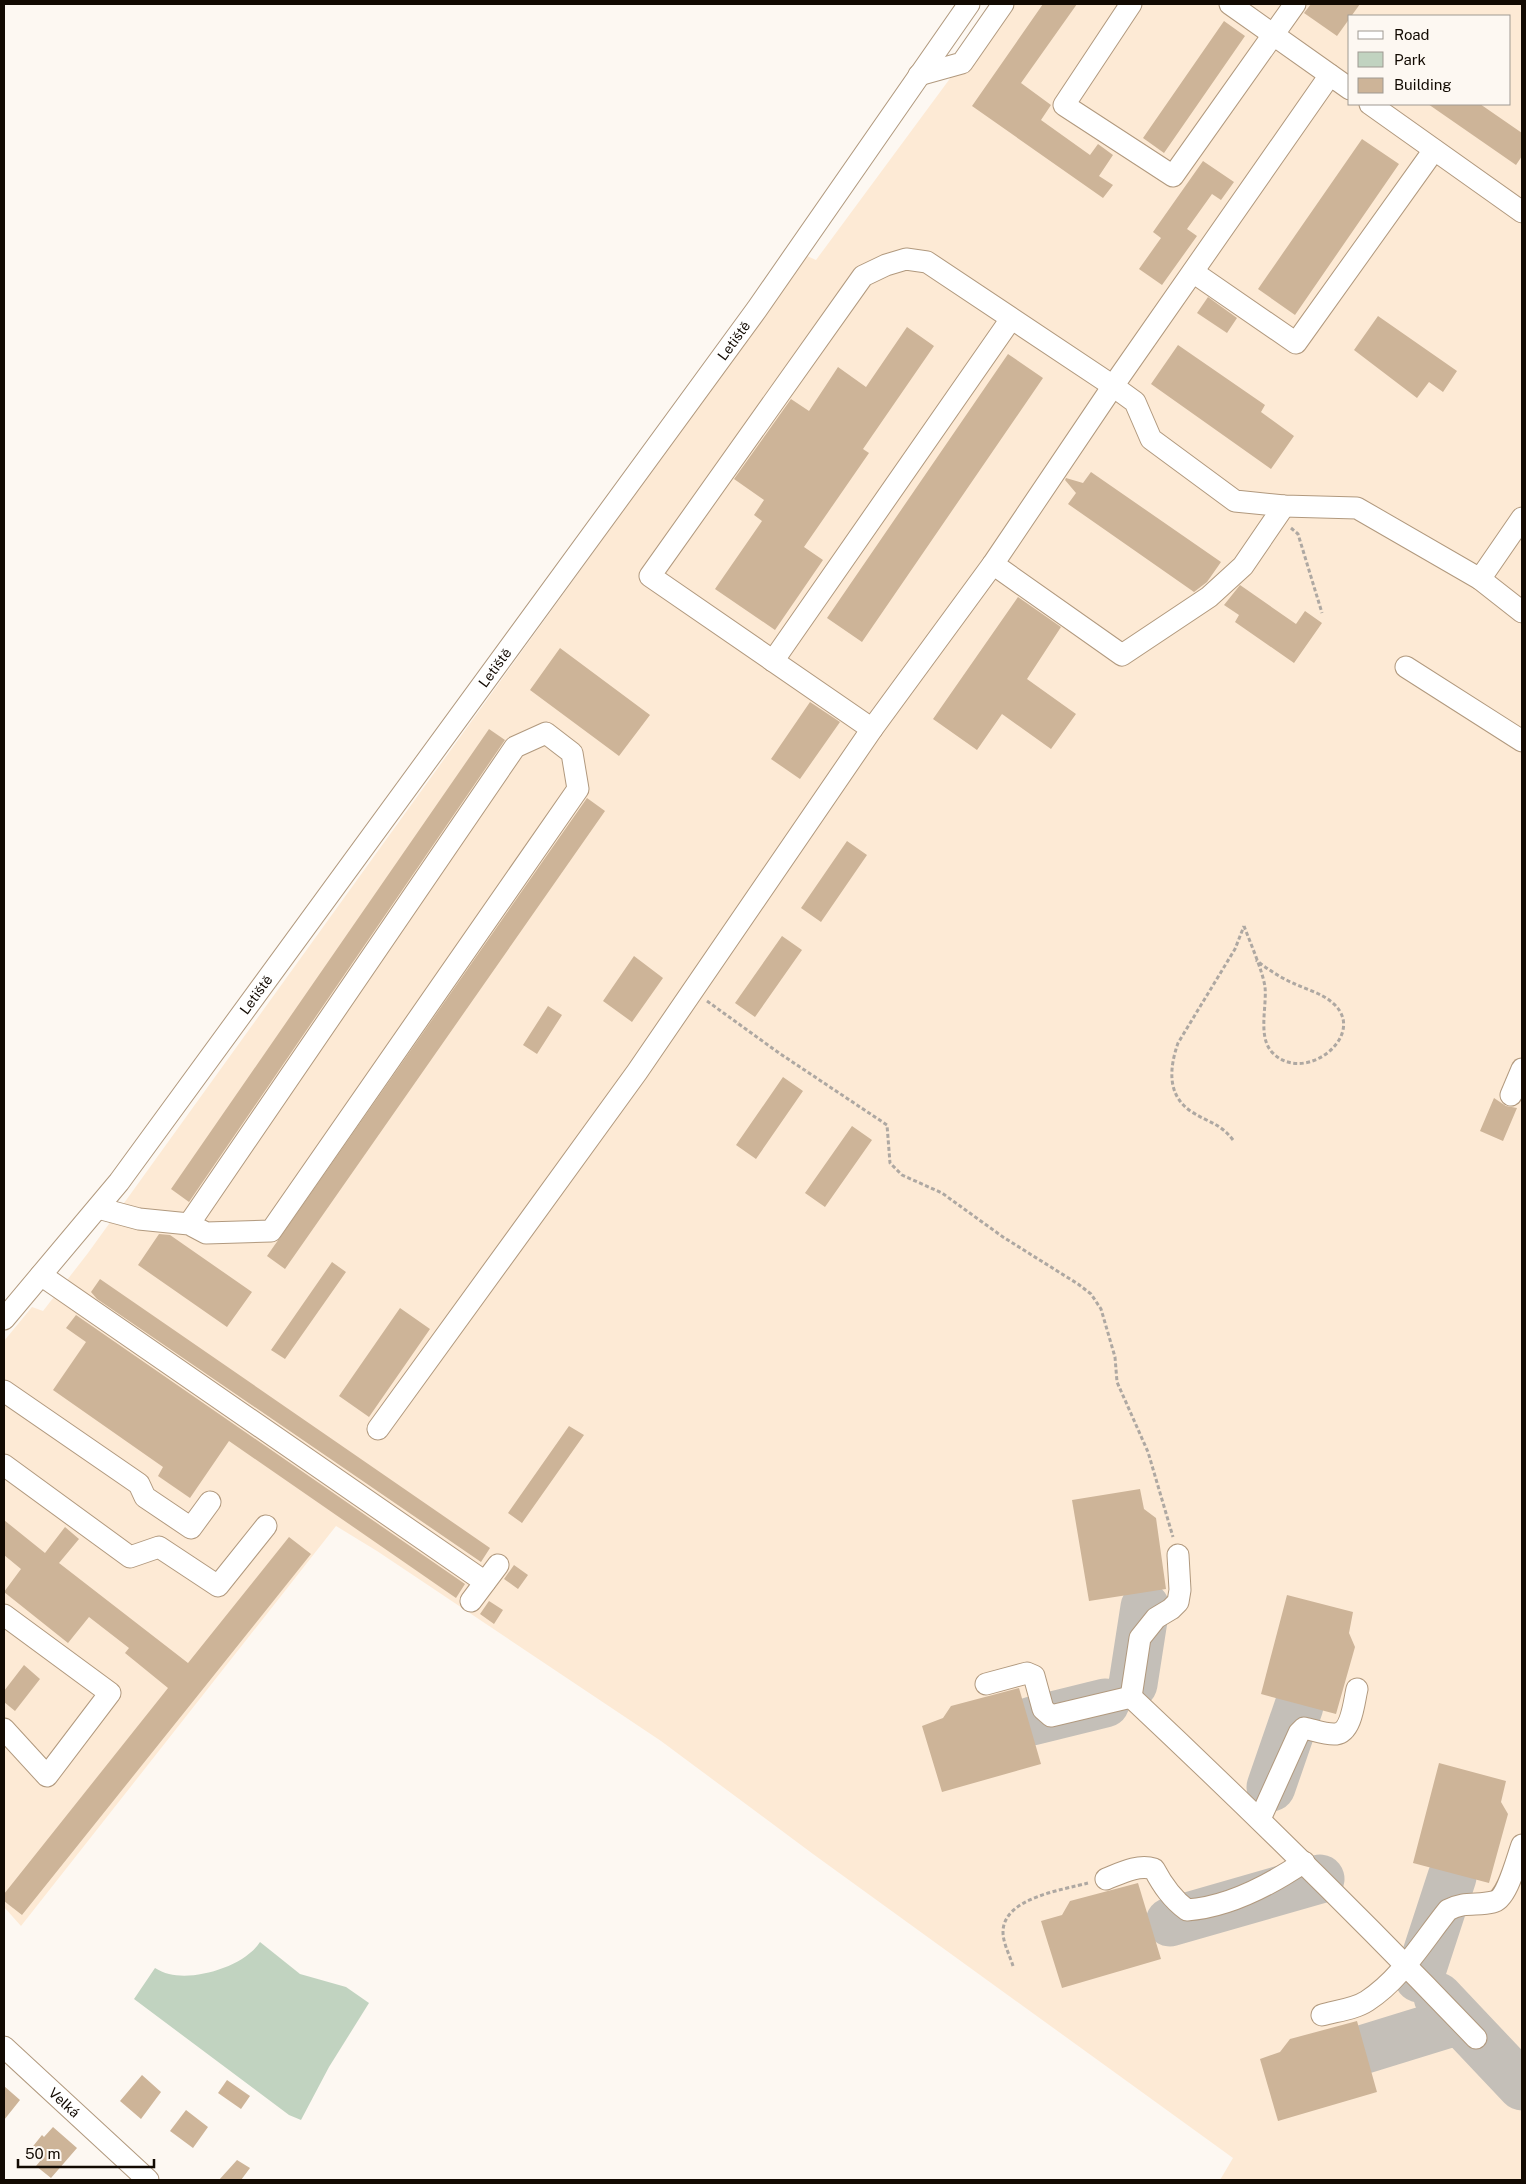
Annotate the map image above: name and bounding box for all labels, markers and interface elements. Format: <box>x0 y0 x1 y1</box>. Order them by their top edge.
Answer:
legend <box>1348 15 1511 105</box>
text: Road <box>1394 26 1430 43</box>
text: Park <box>1394 51 1426 68</box>
text: Building <box>1394 76 1452 93</box>
street label: Letiště <box>714 318 754 363</box>
street label: Letiště <box>475 645 515 690</box>
street label: Letiště <box>236 972 276 1017</box>
street label: Velká <box>45 2084 83 2121</box>
scale bar <box>18 2136 154 2168</box>
text: 50 m <box>25 2145 60 2162</box>

